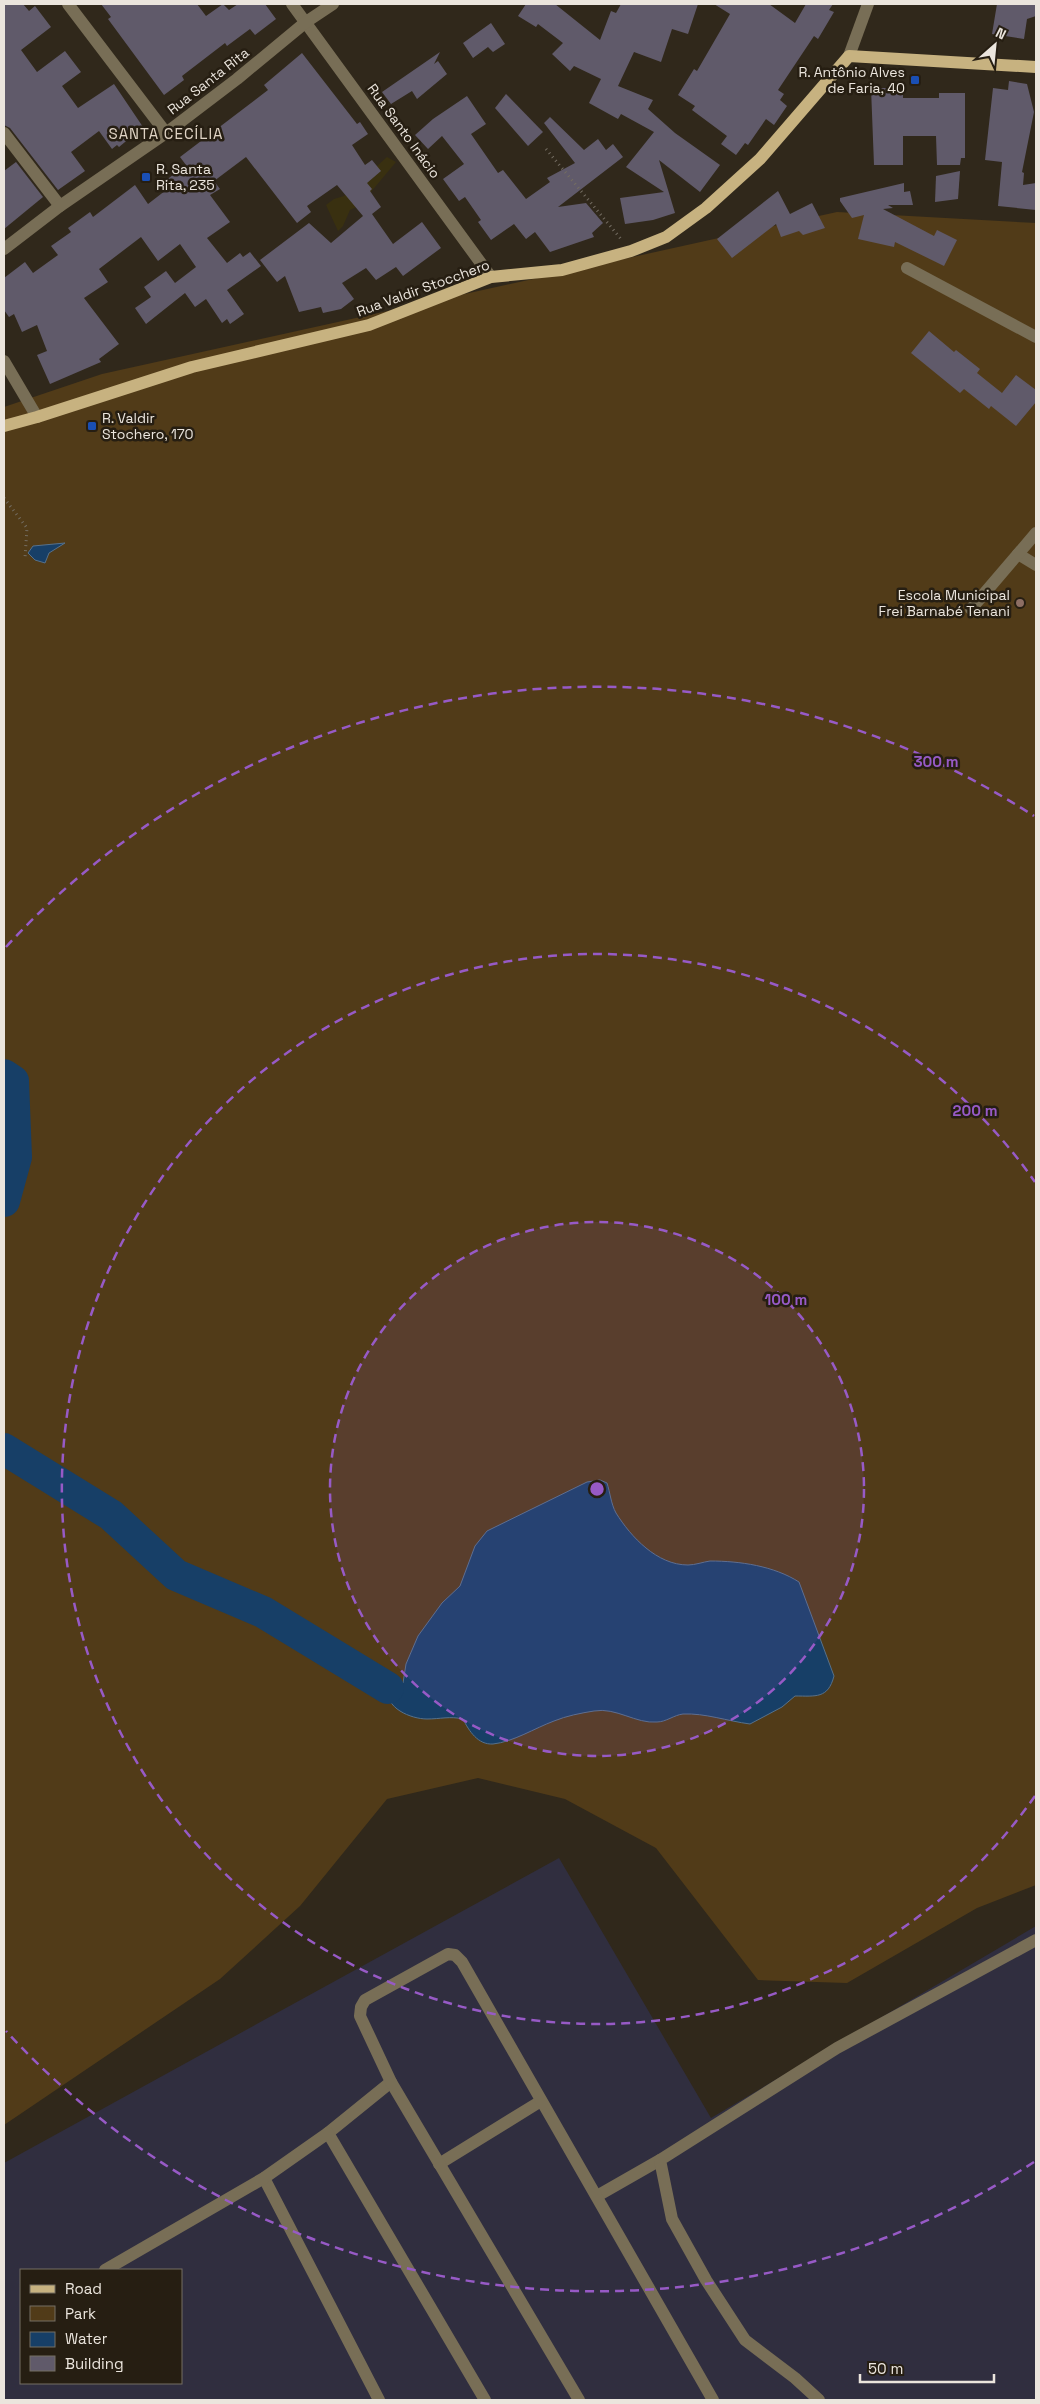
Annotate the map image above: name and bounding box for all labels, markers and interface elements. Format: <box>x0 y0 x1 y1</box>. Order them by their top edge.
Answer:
north arrow <box>970 20 1020 70</box>
text: N <box>993 23 1009 44</box>
street label: Rua Santa Rita <box>164 43 252 119</box>
place label: R. Antônio Alves de Faria, 40 <box>798 63 905 97</box>
marker: R. Antônio Alves de Faria, 40 <box>909 74 921 86</box>
street label: Rua Santo Inácio <box>364 80 444 182</box>
district label: SANTA CECÍLIA <box>108 124 224 143</box>
place label: R. Santa Rita, 235 <box>156 160 215 194</box>
marker: R. Santa Rita, 235 <box>140 171 152 183</box>
street label: Rua Valdir Stocchero <box>354 256 492 320</box>
place label: R. Valdir Stochero, 170 <box>102 409 194 443</box>
marker: R. Valdir Stochero, 170 <box>86 420 98 432</box>
place label: Escola Municipal Frei Barnabé Tenani <box>879 586 1010 620</box>
marker: Escola Municipal Frei Barnabé Tenani <box>1014 597 1026 609</box>
text: 300 m <box>913 752 959 771</box>
text: 200 m <box>953 1101 997 1120</box>
text: 100 m <box>765 1290 807 1309</box>
centre of rings <box>588 1480 606 1498</box>
legend <box>20 2269 182 2384</box>
text: Road <box>65 2279 102 2298</box>
text: Park <box>65 2304 96 2323</box>
text: Water <box>65 2329 108 2348</box>
scale bar <box>860 2352 994 2384</box>
text: Building <box>65 2354 124 2373</box>
text: 50 m <box>868 2359 903 2378</box>

